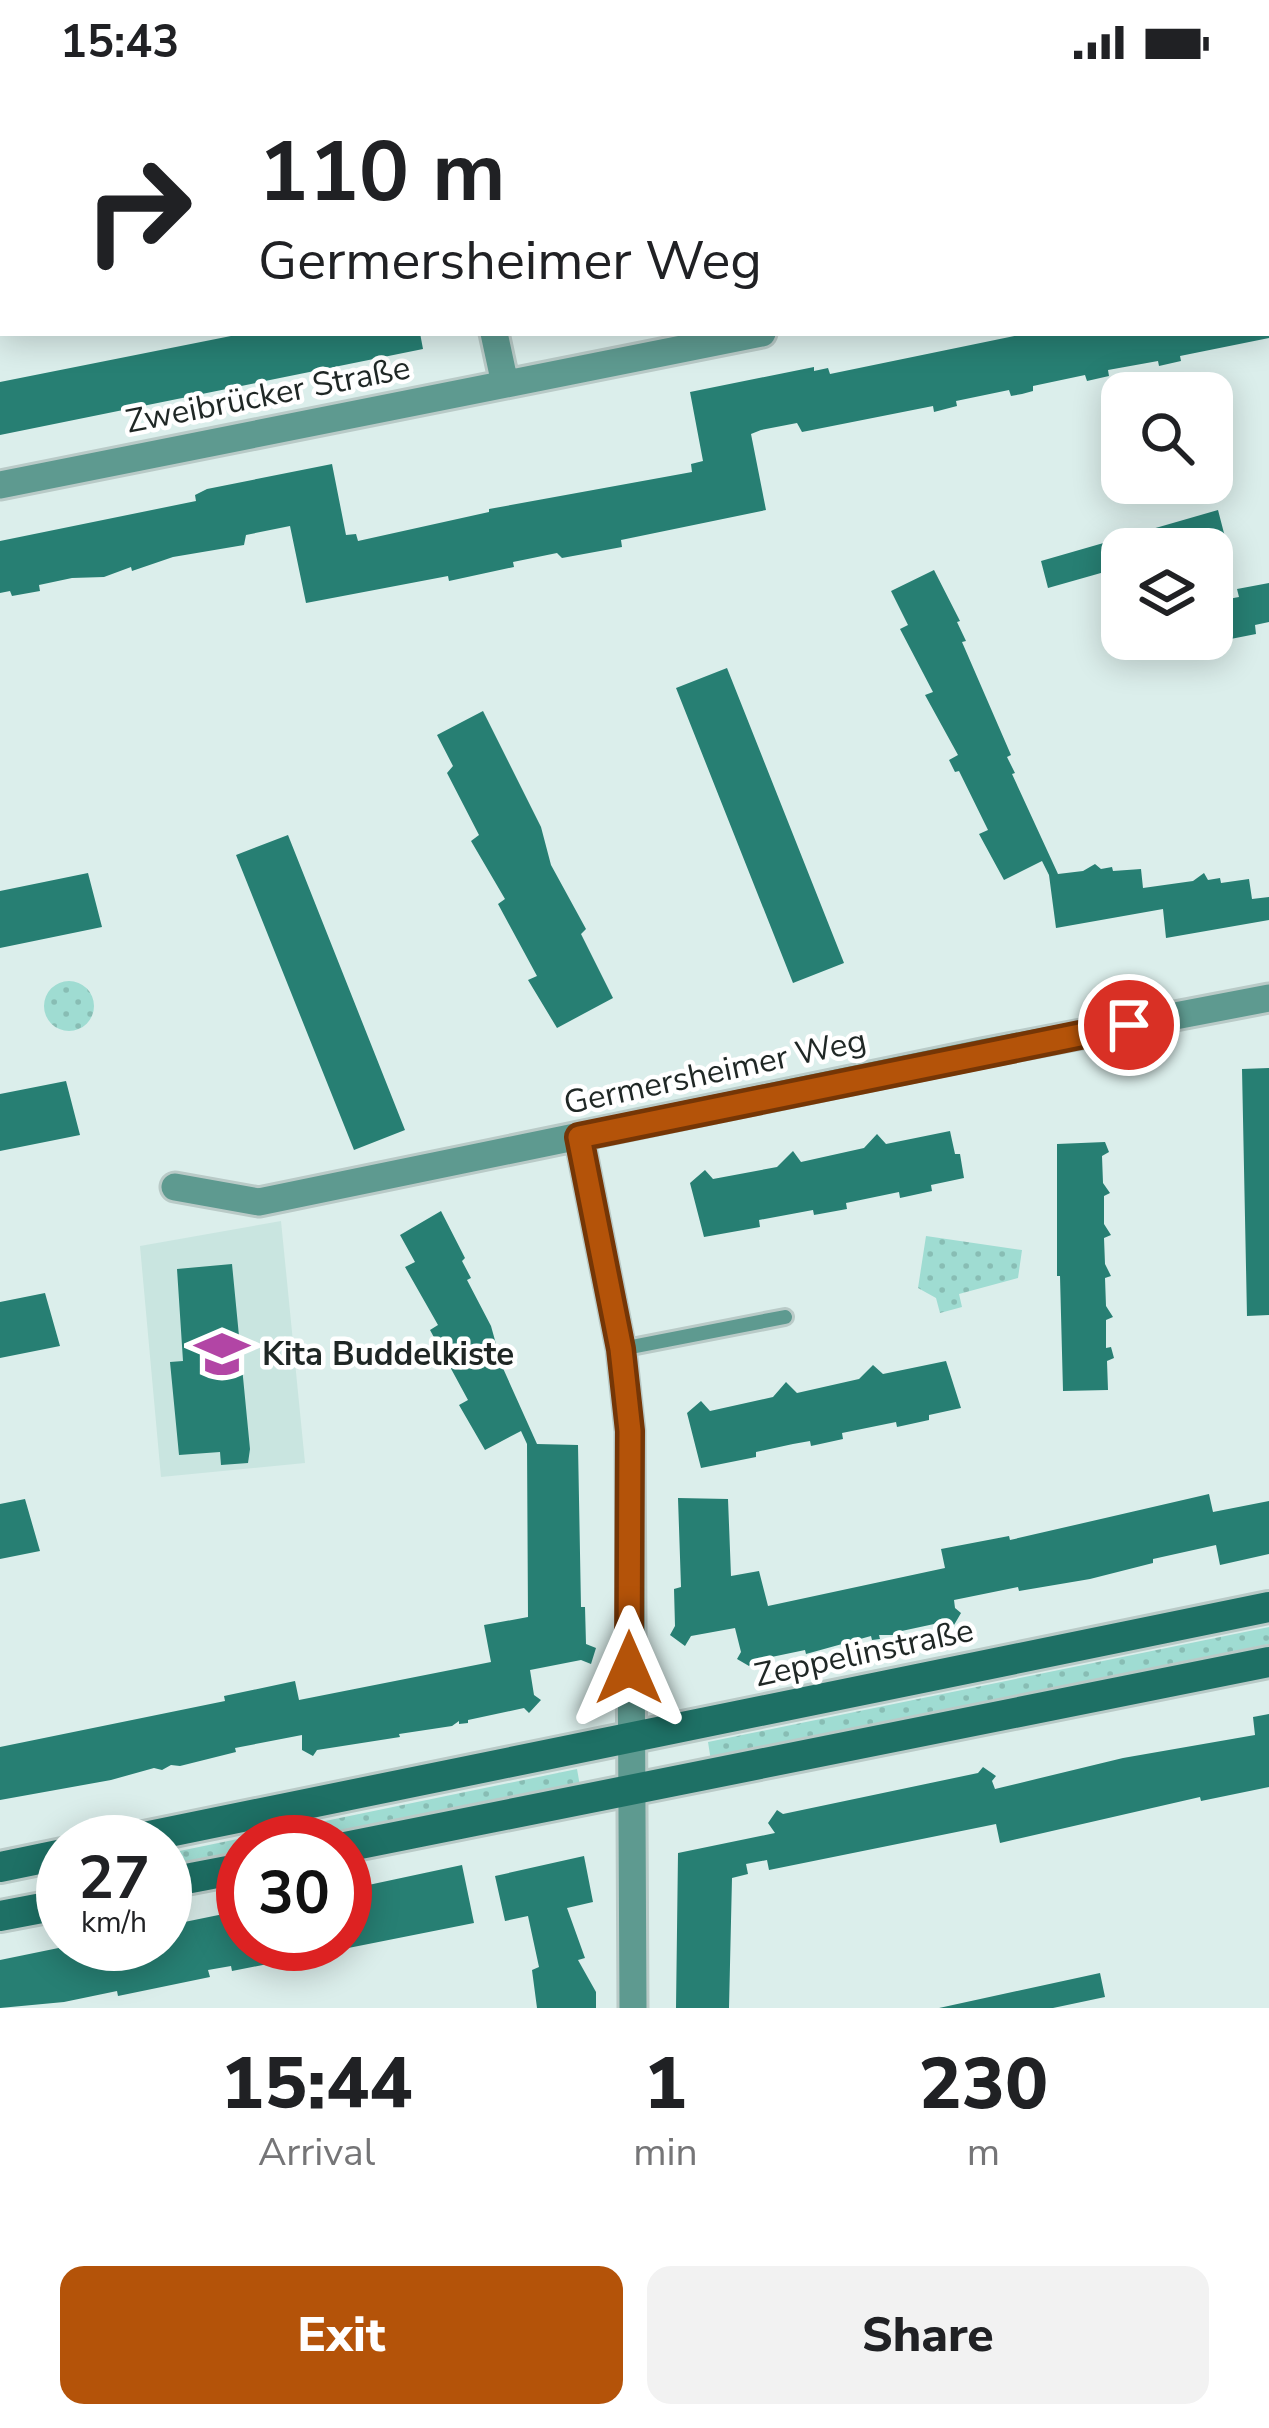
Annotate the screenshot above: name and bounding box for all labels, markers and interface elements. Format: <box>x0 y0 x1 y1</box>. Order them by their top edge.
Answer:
text: 15:43 <box>60 12 179 73</box>
text: 110 m <box>258 115 506 230</box>
icon: right <box>60 132 216 288</box>
text: Germersheimer Weg <box>258 224 762 298</box>
street label: Zweibrücker Straße <box>122 345 414 445</box>
map controls <box>1101 372 1233 660</box>
button: search <box>1101 372 1233 504</box>
button: layers <box>1101 528 1233 660</box>
pin <box>1078 974 1180 1076</box>
icon: arrive <box>1096 992 1162 1058</box>
street label: Germersheimer Weg <box>560 1018 870 1126</box>
school or university icon: Kita Buddelkiste <box>193 1325 251 1383</box>
place label: Kita Buddelkiste <box>262 1332 514 1377</box>
position arrow <box>566 1605 692 1731</box>
street label: Zeppelinstraße <box>750 1608 978 1698</box>
speed limit sign: 30 <box>216 1815 372 1971</box>
text: 27 <box>78 1837 150 1919</box>
text: km/h <box>81 1902 147 1943</box>
text: 15:44 <box>221 2035 412 2133</box>
text: 1 <box>644 2035 687 2133</box>
text: 230 <box>919 2035 1048 2133</box>
text: Arrival <box>258 2126 375 2179</box>
text: min <box>633 2126 698 2179</box>
text: m <box>967 2126 1000 2179</box>
button: Exit <box>60 2266 623 2404</box>
button: Share <box>647 2266 1209 2404</box>

